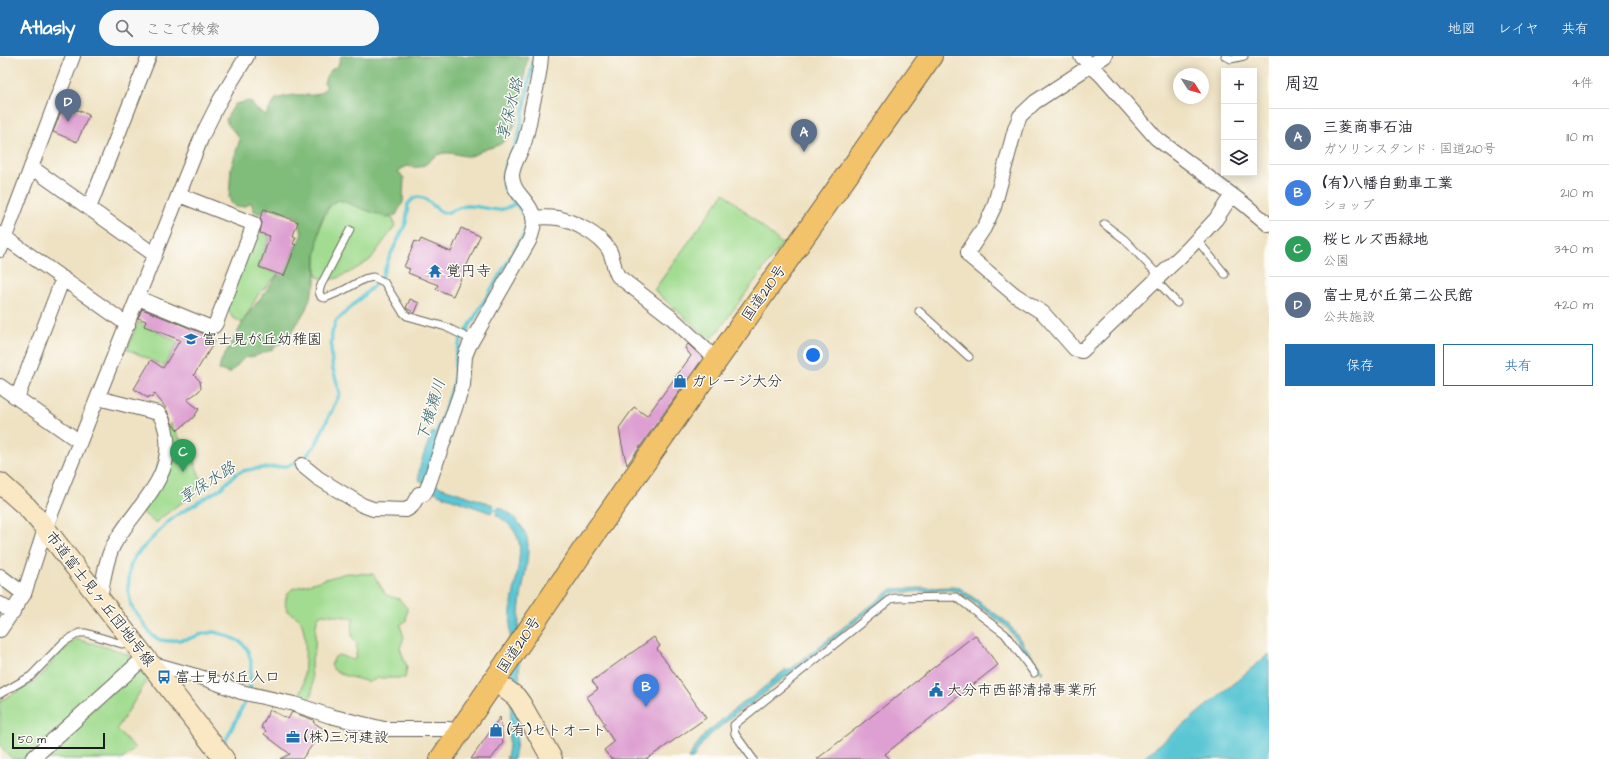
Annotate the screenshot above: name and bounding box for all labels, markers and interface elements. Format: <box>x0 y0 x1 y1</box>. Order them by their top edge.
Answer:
search box <box>99 10 379 46</box>
text: Atlasly <box>20 15 75 42</box>
icon: search <box>113 17 135 39</box>
text: ここで検索 <box>145 19 220 40</box>
text: 地図 <box>1448 19 1476 39</box>
text: レイヤ <box>1498 19 1539 39</box>
text: 共有 <box>1561 19 1589 39</box>
north arrow <box>1173 68 1209 104</box>
map controls <box>1221 68 1257 176</box>
button: + <box>1221 68 1257 104</box>
text: 周辺 <box>1285 72 1319 96</box>
water label: 享保水路 <box>492 74 529 143</box>
text: 4件 <box>1571 74 1593 92</box>
pin: D <box>55 89 81 122</box>
button: − <box>1221 104 1257 140</box>
text: 三菱商事石油 <box>1323 117 1413 138</box>
pin: A <box>791 119 817 152</box>
text: A <box>1294 128 1302 146</box>
text: 110 m <box>1566 128 1593 146</box>
button: layers <box>1221 140 1257 176</box>
text: ガソリンスタンド · 国道210号 <box>1323 140 1496 158</box>
text: (有)八幡自動車工業 <box>1323 173 1453 194</box>
text: B <box>1293 184 1303 202</box>
text: 210 m <box>1560 184 1593 202</box>
text: ショップ <box>1323 196 1374 214</box>
text: 桜ヒルズ西緑地 <box>1323 229 1428 250</box>
text: C <box>1293 240 1303 258</box>
text: 340 m <box>1554 240 1593 258</box>
text: 公園 <box>1323 252 1349 270</box>
street label: 国道210号 <box>737 260 791 326</box>
place label: 覚円寺 <box>446 261 491 282</box>
temple icon: 覚円寺 <box>427 263 443 279</box>
text: 富士見が丘第二公民館 <box>1323 285 1473 306</box>
text: D <box>1294 296 1302 314</box>
text: 420 m <box>1553 296 1593 314</box>
text: 公共施設 <box>1323 308 1375 326</box>
place label: 富士見が丘幼稚園 <box>202 329 322 350</box>
school or university icon: 富士見が丘幼稚園 <box>183 331 199 347</box>
button: 保存 <box>1285 344 1435 386</box>
button: 共有 <box>1443 344 1593 386</box>
your location <box>803 345 823 365</box>
place label: ガレージ大分 <box>691 371 782 392</box>
shop icon: ガレージ大分 <box>672 373 688 389</box>
water label: 下横瀬川 <box>411 376 451 444</box>
pin: C <box>170 439 196 472</box>
water label: 享保水路 <box>174 456 241 510</box>
street label: 市道富士見ヶ丘団地1号線 <box>40 527 160 671</box>
street label: 国道210号 <box>492 612 546 678</box>
place label: 富士見が丘入口 <box>175 667 280 688</box>
bus stop icon: 富士見が丘入口 <box>156 669 172 685</box>
pin: B <box>633 674 659 707</box>
place label: 大分市西部清掃事業所 <box>947 680 1097 701</box>
public building icon: 大分市西部清掃事業所 <box>928 682 944 698</box>
place label: (有)セトオート <box>507 720 607 741</box>
shop icon: (有)セトオート <box>488 722 504 738</box>
place label: (株)三河建設 <box>304 727 389 748</box>
office icon: (株)三河建設 <box>285 729 301 745</box>
scale bar <box>12 731 105 750</box>
text: 50 m <box>18 732 46 747</box>

